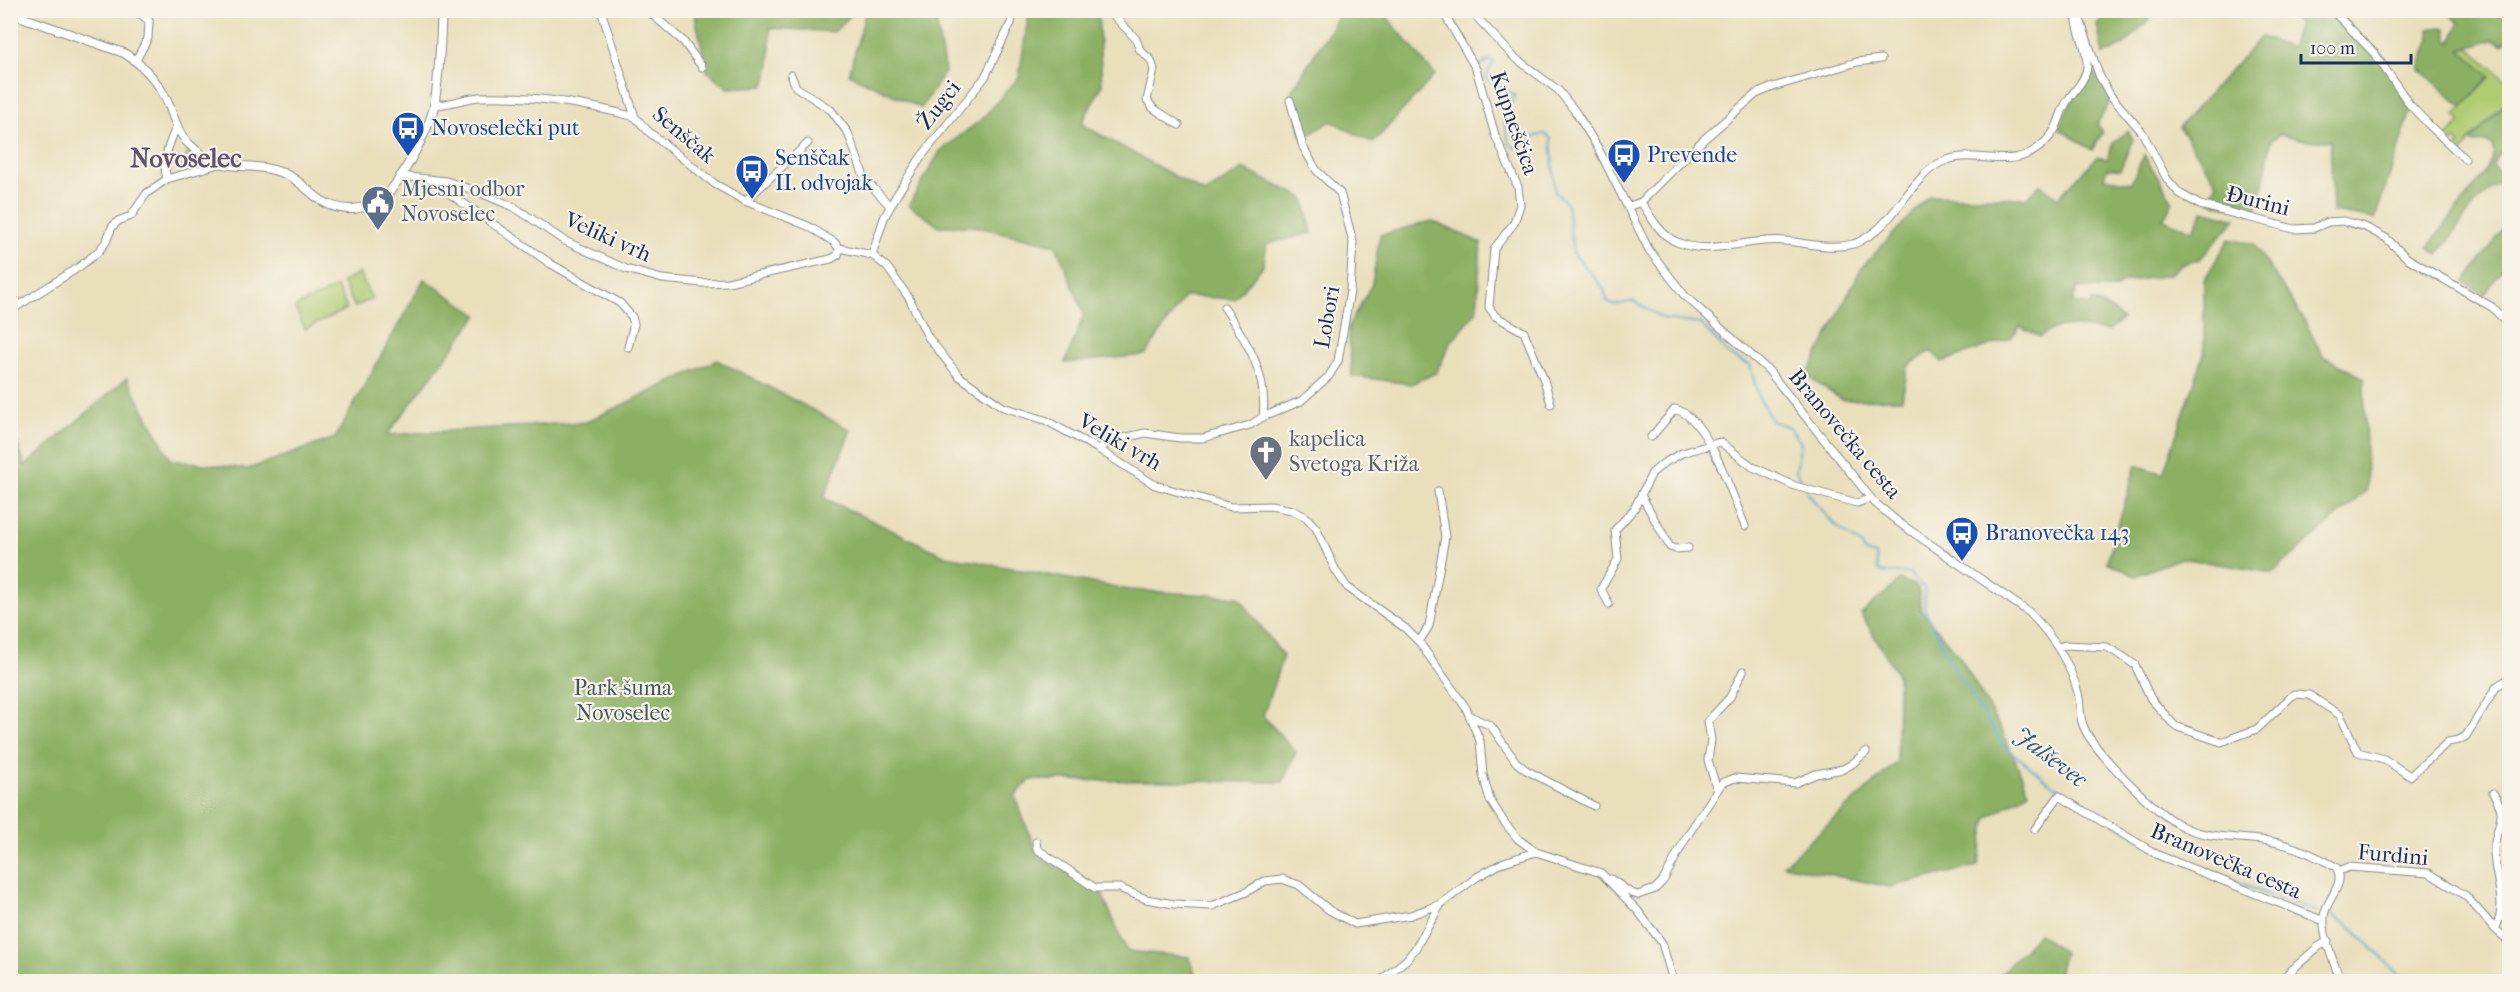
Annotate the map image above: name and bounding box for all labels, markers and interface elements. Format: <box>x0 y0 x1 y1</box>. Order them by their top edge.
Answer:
scale bar <box>2301 27 2410 65</box>
text: 100 m <box>2310 38 2355 59</box>
street label: Kupneščica <box>1484 68 1544 179</box>
street label: Žugci <box>911 74 967 135</box>
street label: Senščak <box>647 101 721 169</box>
bus stop icon: Novoselečki put <box>390 110 426 157</box>
place label: Novoselečki put <box>431 115 580 141</box>
bus stop icon: Prevende <box>1606 137 1642 184</box>
place label: Prevende <box>1647 142 1737 168</box>
district label: Novoselec <box>130 143 242 174</box>
place label: Senščak II. odvojak <box>775 145 873 196</box>
bus stop icon: Senščak II. odvojak <box>734 153 770 200</box>
place label: Mjesni odbor Novoselec <box>401 176 525 227</box>
street label: Đurini <box>2224 181 2293 222</box>
public building icon: Mjesni odbor Novoselec <box>360 184 396 231</box>
street label: Veliki vrh <box>560 206 656 268</box>
street label: Lobori <box>1309 283 1345 350</box>
street label: Branovečka cesta <box>1783 364 1907 505</box>
street label: Veliki vrh <box>1073 407 1167 476</box>
place label: kapelica Svetoga Križa <box>1289 426 1420 477</box>
church icon: kapelica Svetoga Križa <box>1248 434 1284 481</box>
bus stop icon: Branovečka 143 <box>1944 515 1980 562</box>
place label: Branovečka 143 <box>1985 520 2129 546</box>
park label: Park-šuma Novoselec <box>574 675 673 726</box>
water label: Jalševec <box>2009 721 2094 794</box>
street label: Branovečka cesta <box>2147 818 2306 905</box>
street label: Furdini <box>2356 839 2430 871</box>

